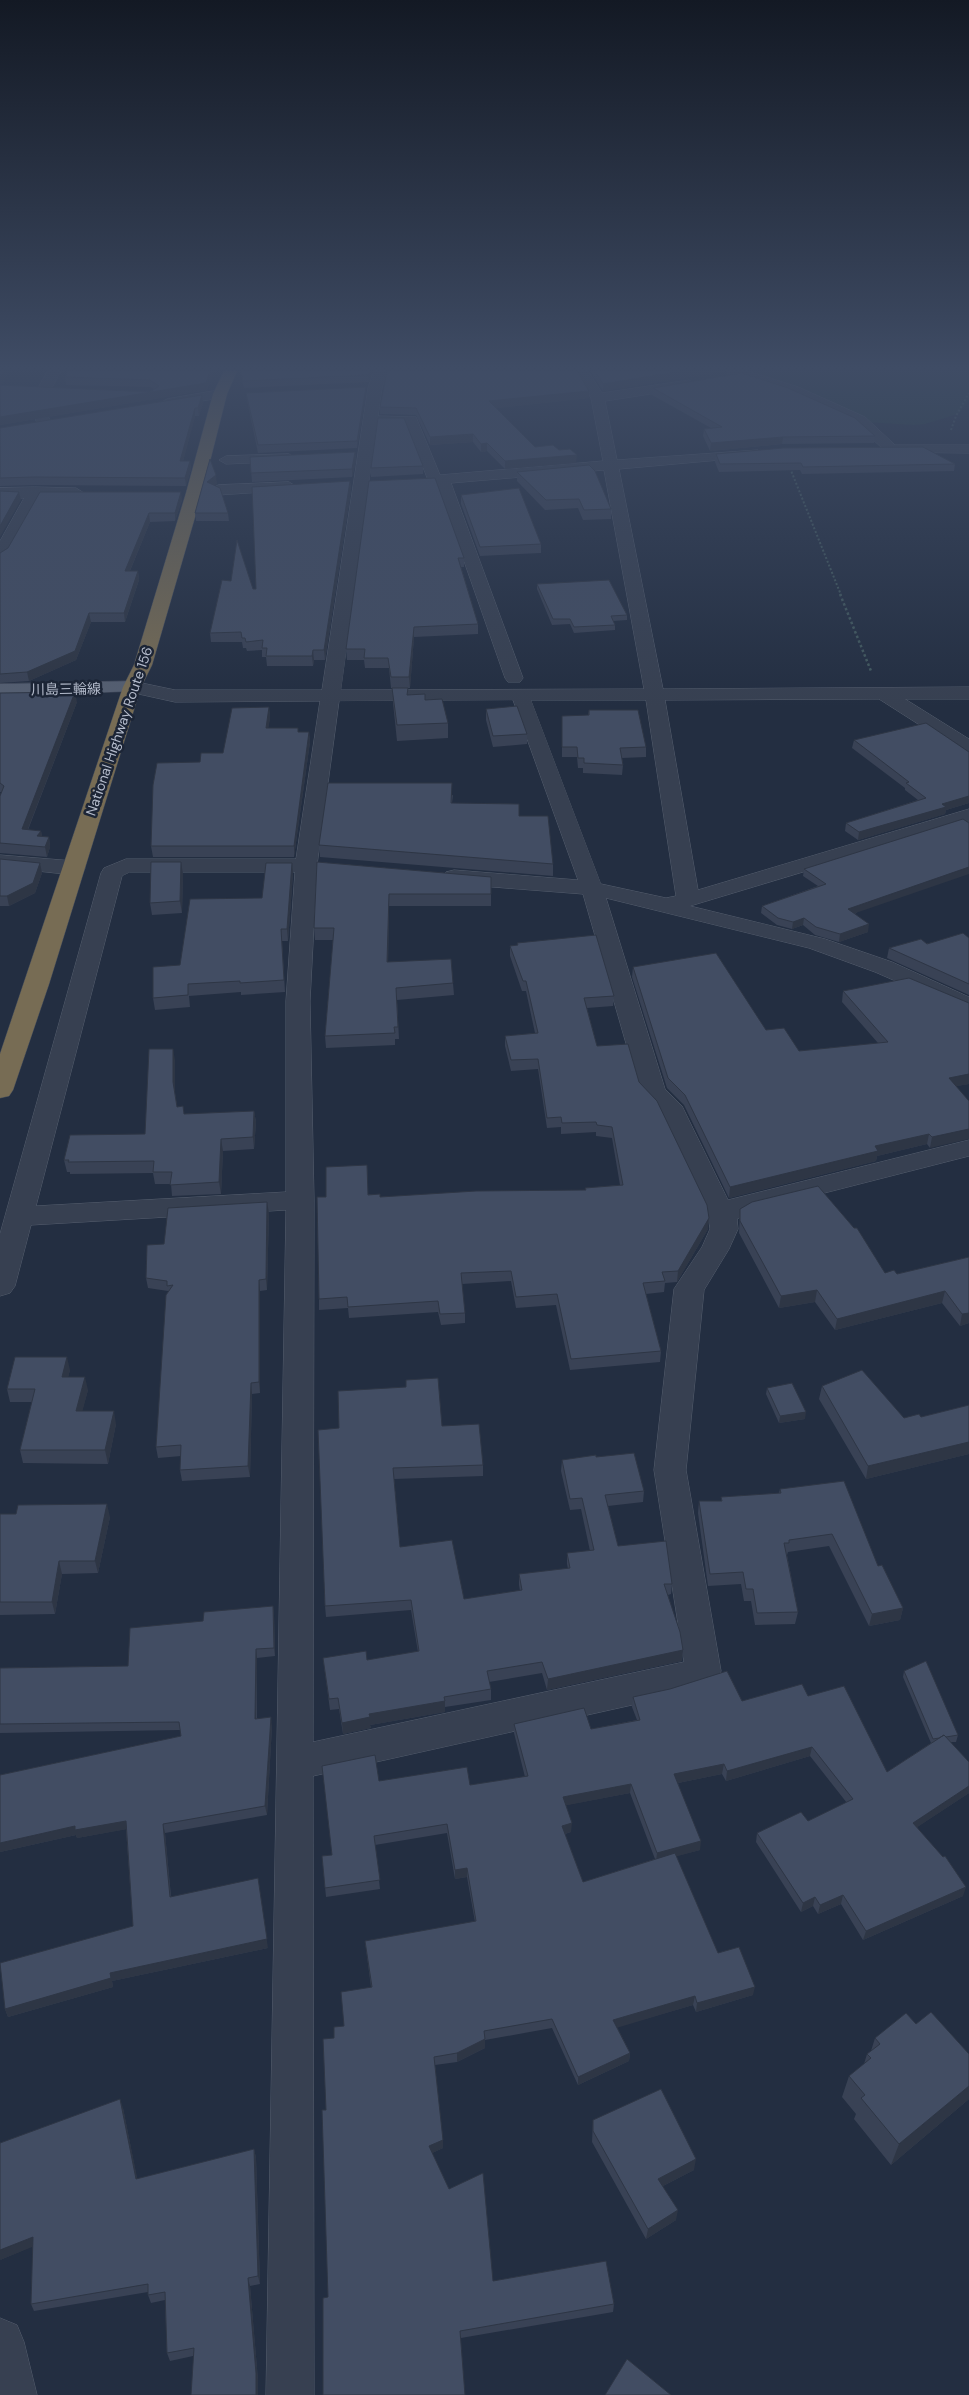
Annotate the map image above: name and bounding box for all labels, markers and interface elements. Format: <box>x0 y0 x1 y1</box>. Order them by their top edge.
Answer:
street label: National Highway Route 156 <box>82 644 156 818</box>
street label: 川島三輪線 <box>31 679 101 699</box>

